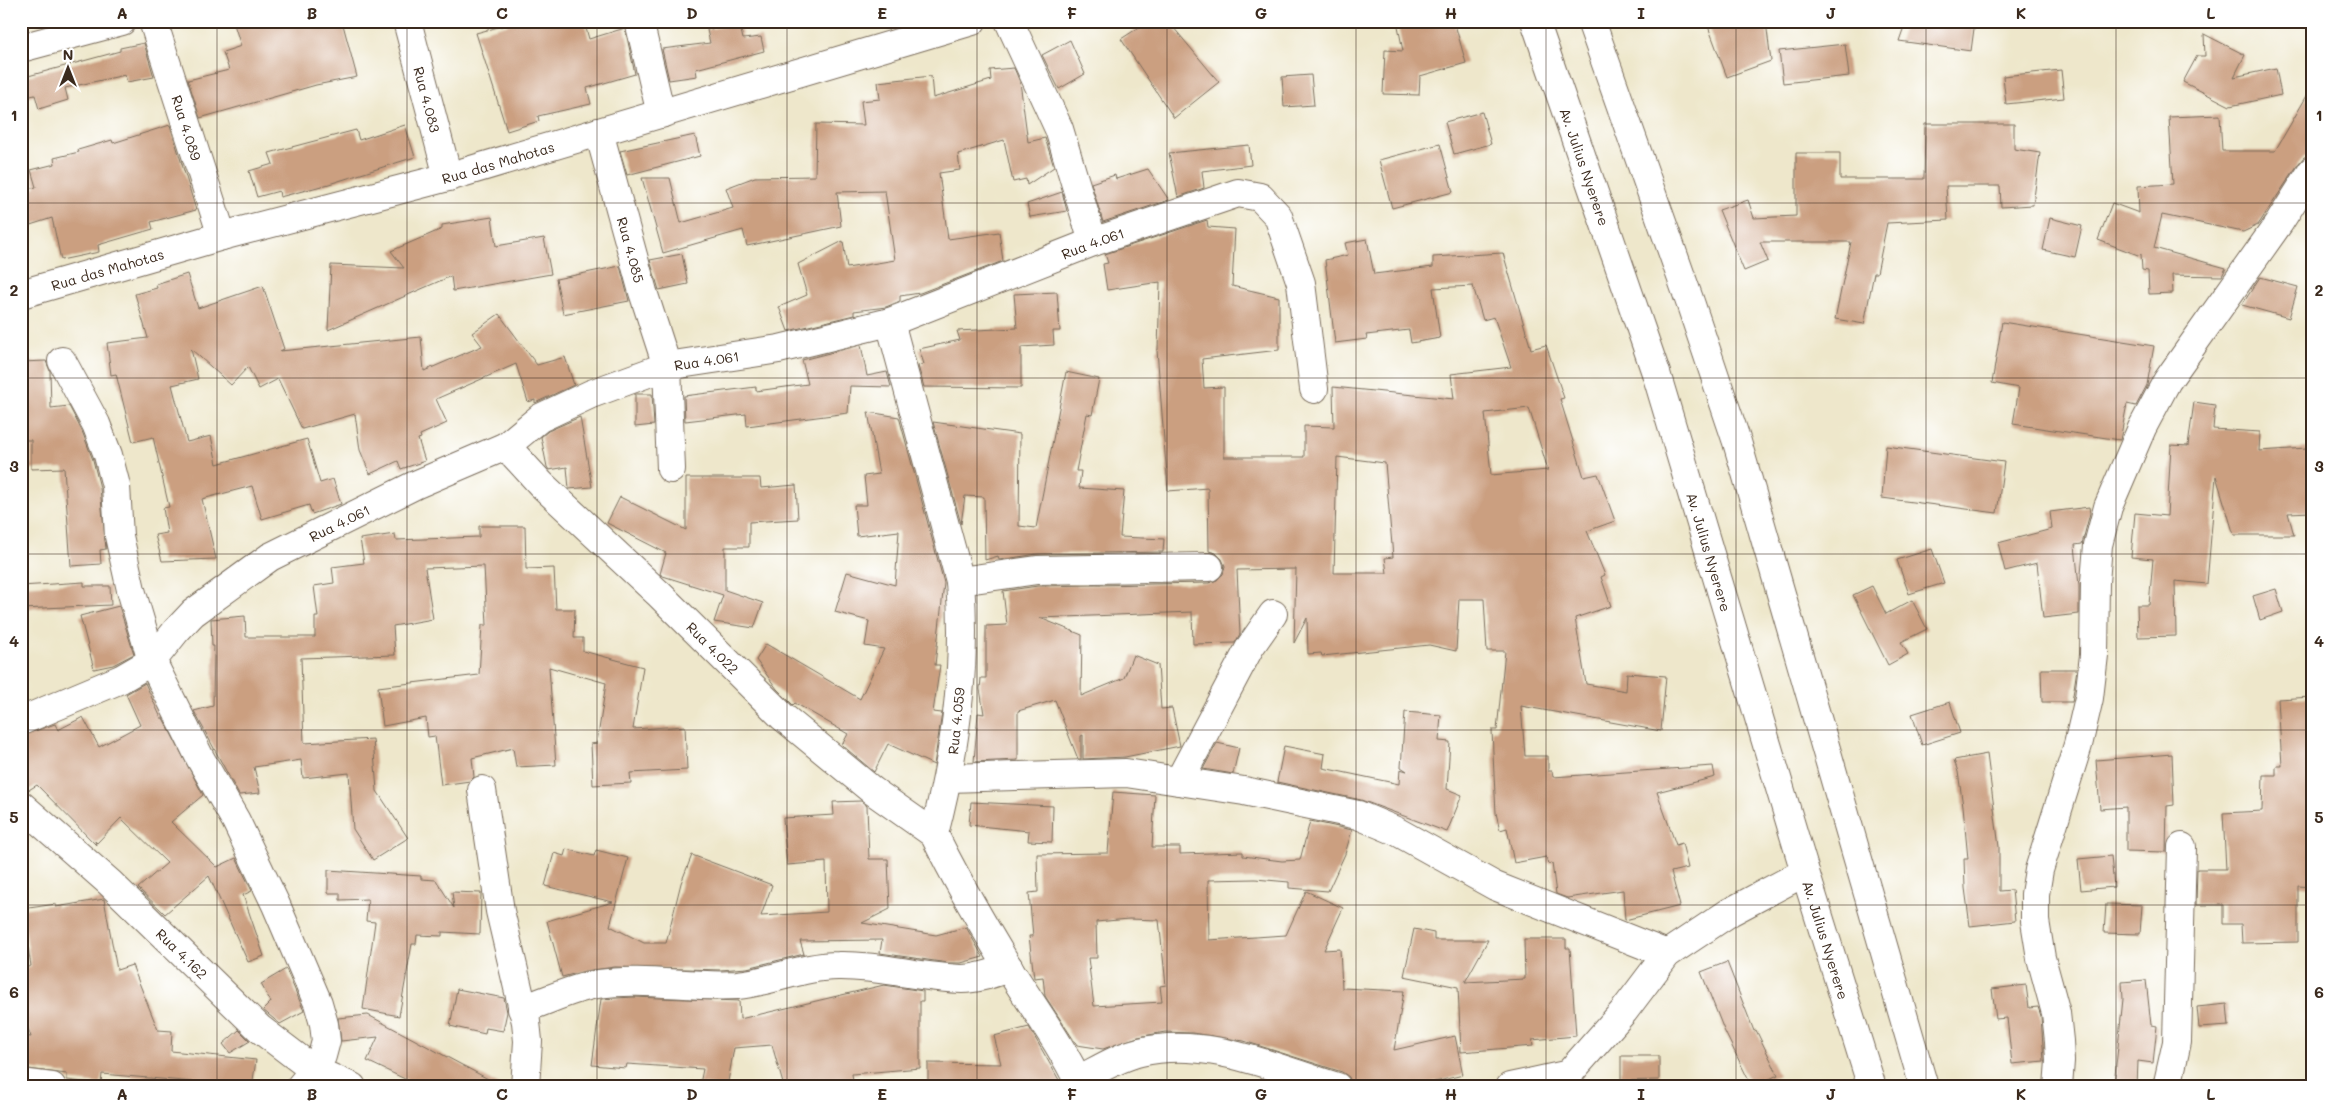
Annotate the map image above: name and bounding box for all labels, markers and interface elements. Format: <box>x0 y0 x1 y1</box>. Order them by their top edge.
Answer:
text: A <box>116 2 128 23</box>
text: B <box>307 2 317 23</box>
text: C <box>496 2 508 23</box>
text: D <box>686 2 698 23</box>
text: E <box>877 2 887 23</box>
text: F <box>1067 2 1077 23</box>
text: G <box>1255 2 1267 23</box>
text: H <box>1445 2 1457 23</box>
text: I <box>1637 2 1645 23</box>
text: J <box>1826 2 1836 23</box>
text: K <box>2016 2 2026 23</box>
text: L <box>2206 2 2216 23</box>
north arrow <box>42 42 92 92</box>
text: N <box>63 45 73 64</box>
street label: Rua 4.083 <box>410 64 445 134</box>
street label: Rua 4.089 <box>168 93 207 163</box>
text: 1 <box>10 104 18 125</box>
text: 1 <box>2315 104 2323 125</box>
street label: Av. Julius Nyerere <box>1556 105 1614 228</box>
street label: Rua das Mahotas <box>440 136 557 188</box>
street label: Rua 4.085 <box>613 215 649 285</box>
street label: Rua 4.061 <box>1058 223 1126 263</box>
street label: Rua das Mahotas <box>49 244 166 294</box>
text: 2 <box>10 279 19 300</box>
text: 2 <box>2315 279 2324 300</box>
street label: Rua 4.061 <box>673 346 740 374</box>
text: 3 <box>9 455 19 476</box>
text: 3 <box>2314 455 2324 476</box>
street label: Av. Julius Nyerere <box>1683 490 1736 614</box>
street label: Rua 4.061 <box>306 500 373 546</box>
street label: Rua 4.022 <box>683 617 743 678</box>
text: 4 <box>9 630 19 651</box>
text: 4 <box>2314 630 2324 651</box>
street label: Rua 4.059 <box>943 687 969 755</box>
text: 5 <box>9 806 19 827</box>
text: 5 <box>2314 806 2324 827</box>
street label: Av. Julius Nyerere <box>1799 878 1854 1002</box>
street label: Rua 4.162 <box>152 924 212 983</box>
text: 6 <box>9 981 19 1002</box>
text: 6 <box>2314 981 2324 1002</box>
text: A <box>116 1083 128 1104</box>
text: B <box>307 1083 317 1104</box>
text: C <box>496 1083 508 1104</box>
text: D <box>686 1083 698 1104</box>
text: E <box>877 1083 887 1104</box>
text: F <box>1067 1083 1077 1104</box>
text: G <box>1255 1083 1267 1104</box>
text: H <box>1445 1083 1457 1104</box>
text: I <box>1637 1083 1645 1104</box>
text: J <box>1826 1083 1836 1104</box>
text: K <box>2016 1083 2026 1104</box>
text: L <box>2206 1083 2216 1104</box>

